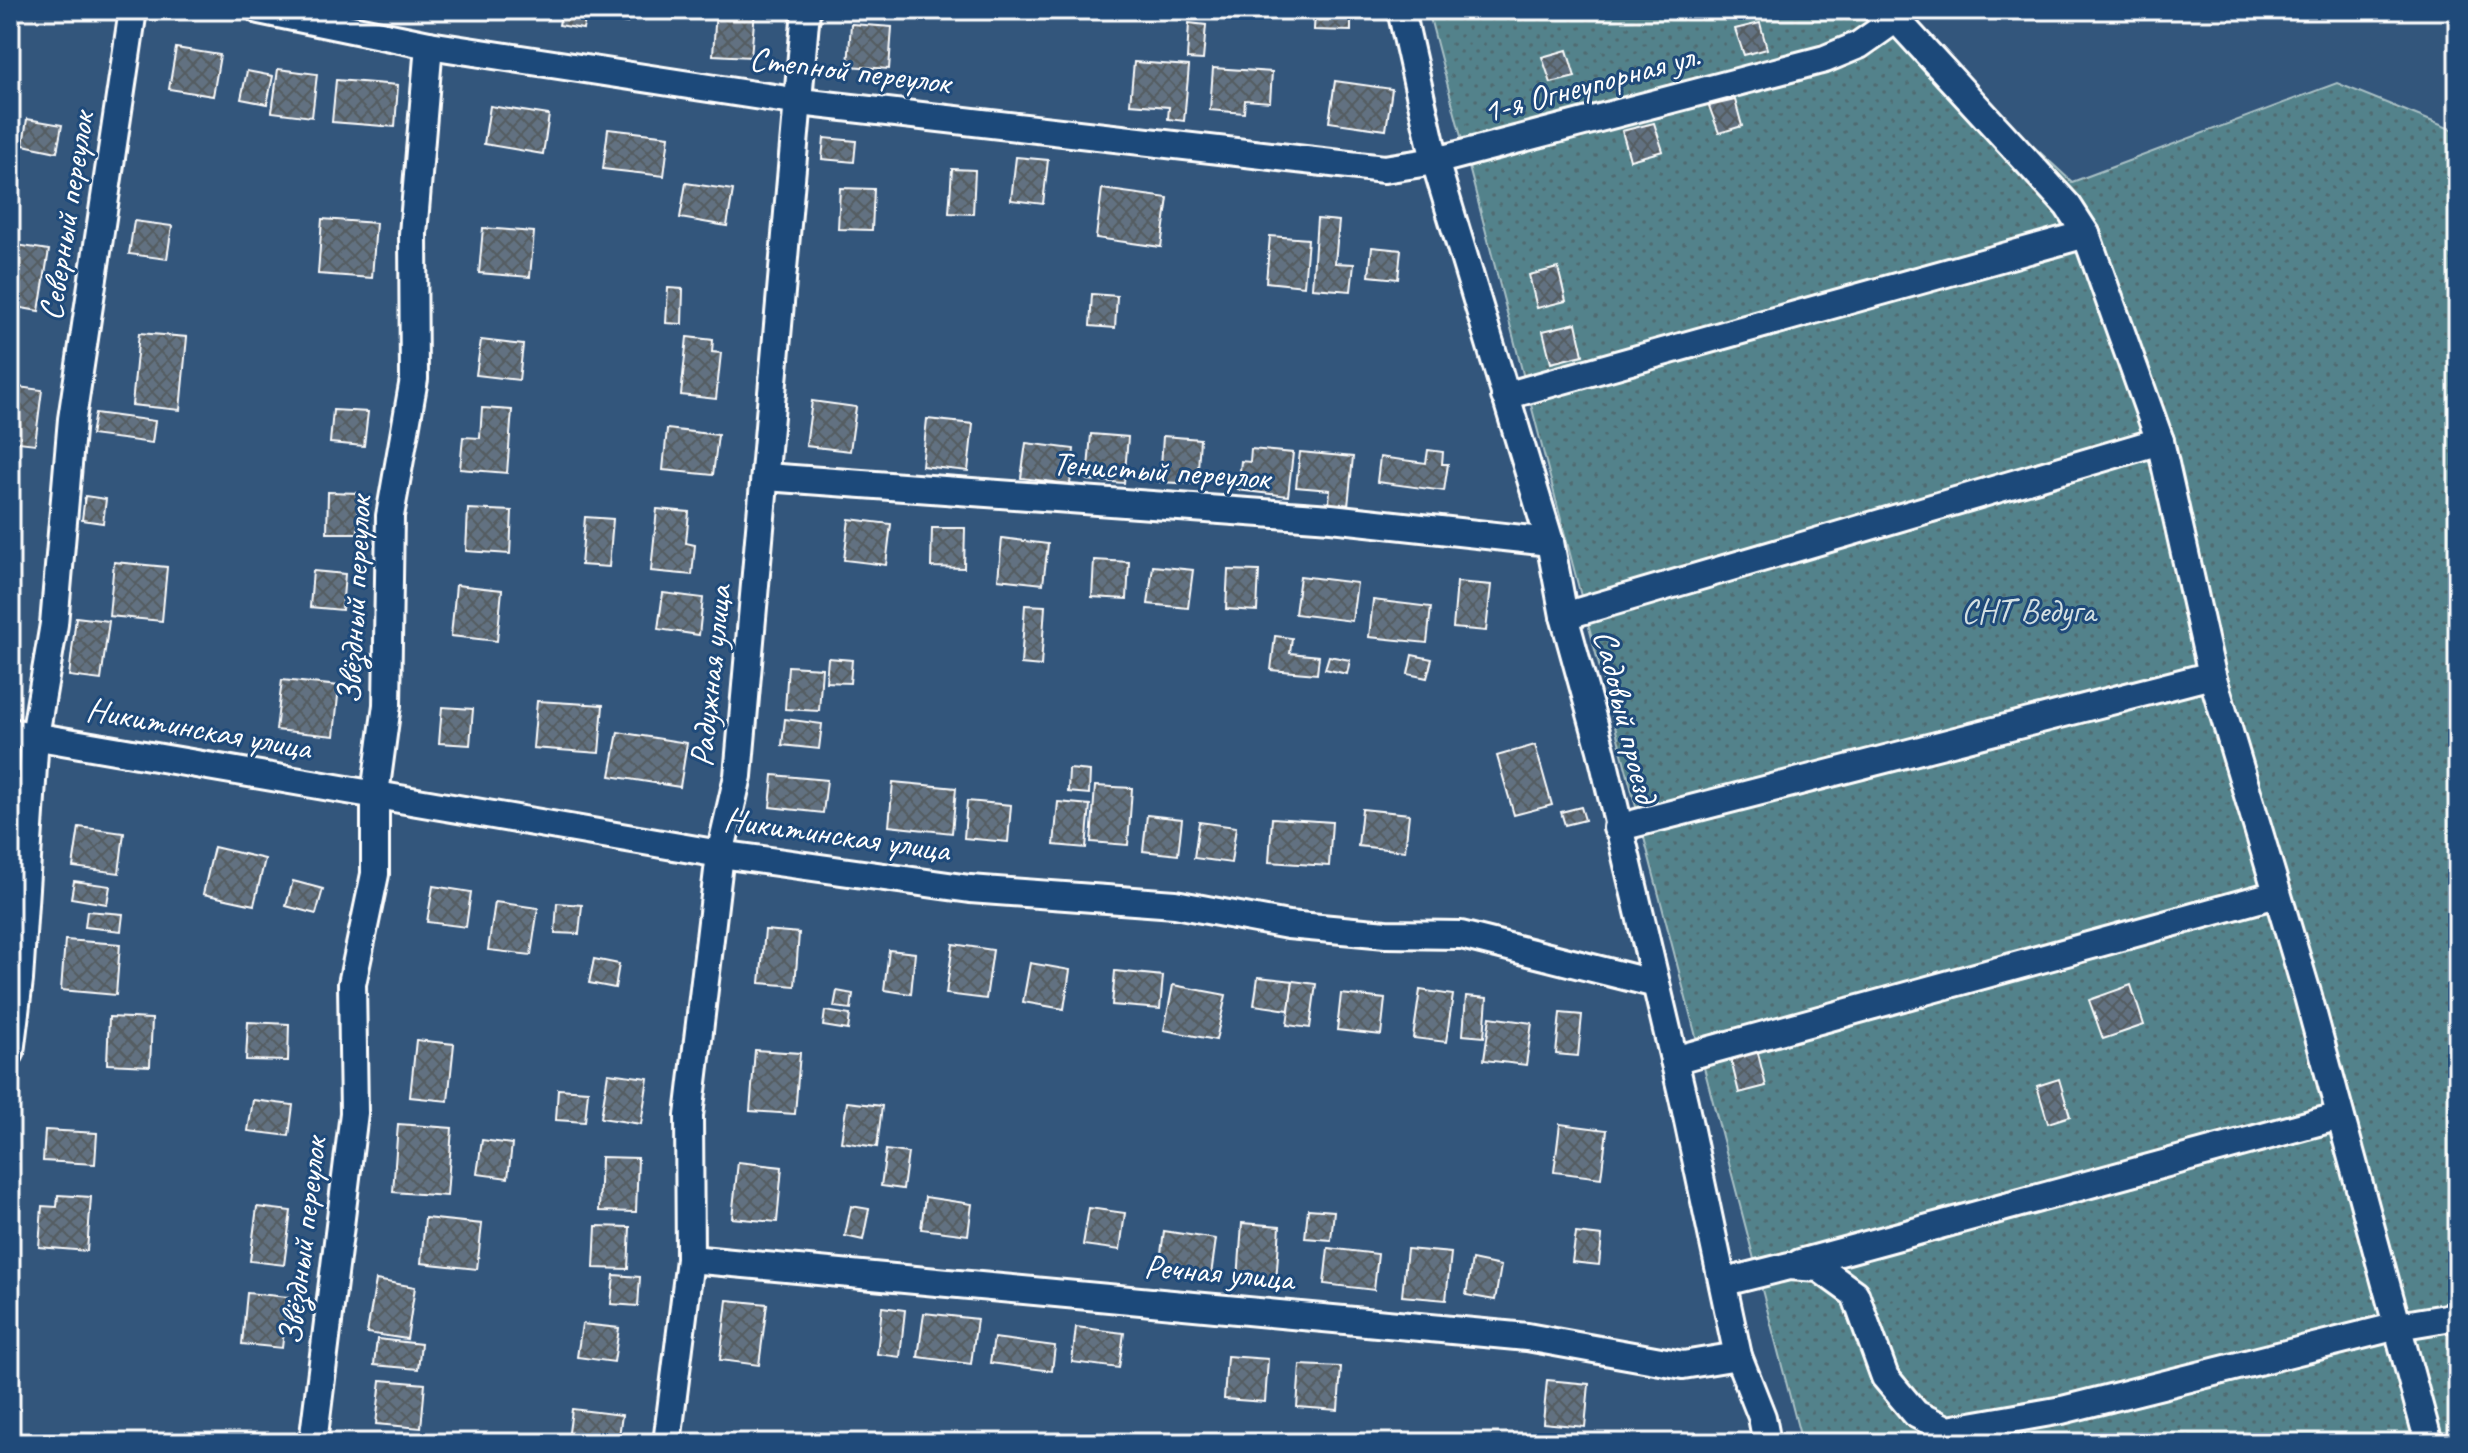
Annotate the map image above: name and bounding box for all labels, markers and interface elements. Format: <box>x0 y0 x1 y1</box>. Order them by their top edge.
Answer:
street label: 1-я Огнеупорная ул. <box>1478 33 1705 133</box>
street label: Степной переулок <box>747 36 956 104</box>
street label: Северный переулок <box>28 105 104 323</box>
street label: Тенистый переулок <box>1051 441 1274 499</box>
street label: Звёздный переулок <box>327 491 381 705</box>
street label: Радужная улица <box>679 581 741 769</box>
park label: СНТ Ведуга <box>1961 589 2098 632</box>
street label: Садовый проезд <box>1584 625 1669 810</box>
street label: Никитинская улица <box>83 687 317 769</box>
street label: Никитинская улица <box>721 797 955 871</box>
street label: Звёздный переулок <box>268 1131 336 1347</box>
street label: Речная улица <box>1143 1244 1299 1300</box>

